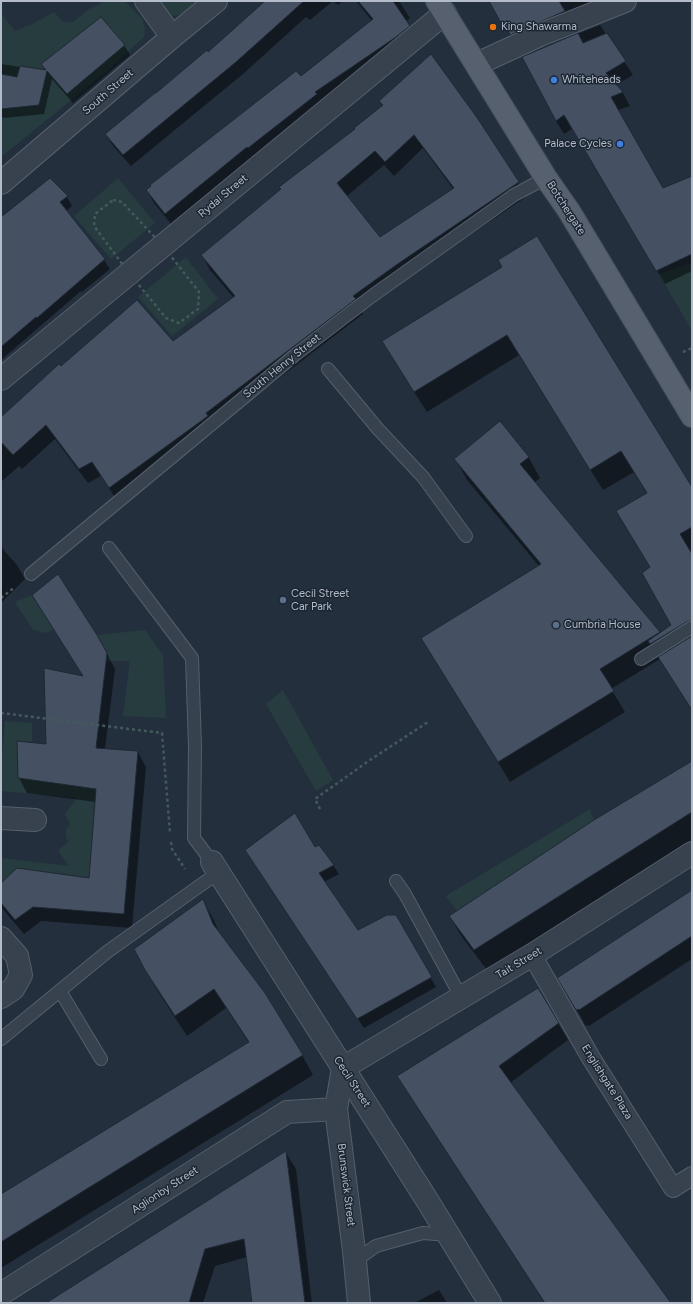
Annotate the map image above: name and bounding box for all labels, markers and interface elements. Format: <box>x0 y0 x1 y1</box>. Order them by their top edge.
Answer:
place label: King Shawarma <box>501 20 577 34</box>
marker: King Shawarma <box>488 22 498 32</box>
street label: South Street <box>80 66 136 118</box>
place label: Whiteheads <box>562 73 621 87</box>
marker: Whiteheads <box>549 75 559 85</box>
place label: Palace Cycles <box>544 137 612 151</box>
marker: Palace Cycles <box>615 139 625 149</box>
street label: Rydal Street <box>196 172 250 220</box>
street label: Botchergate <box>544 179 588 237</box>
street label: South Henry Street <box>241 331 323 401</box>
place label: Cecil Street Car Park <box>291 587 349 613</box>
marker: Cecil Street Car Park <box>278 595 288 605</box>
place label: Cumbria House <box>564 618 640 632</box>
marker: Cumbria House <box>551 620 561 630</box>
street label: Tait Street <box>494 944 544 982</box>
street label: Englishgate Plaza <box>579 1042 635 1122</box>
street label: Cecil Street <box>331 1054 373 1110</box>
street label: Brunswick Street <box>334 1143 358 1227</box>
street label: Aglionby Street <box>129 1164 201 1216</box>

